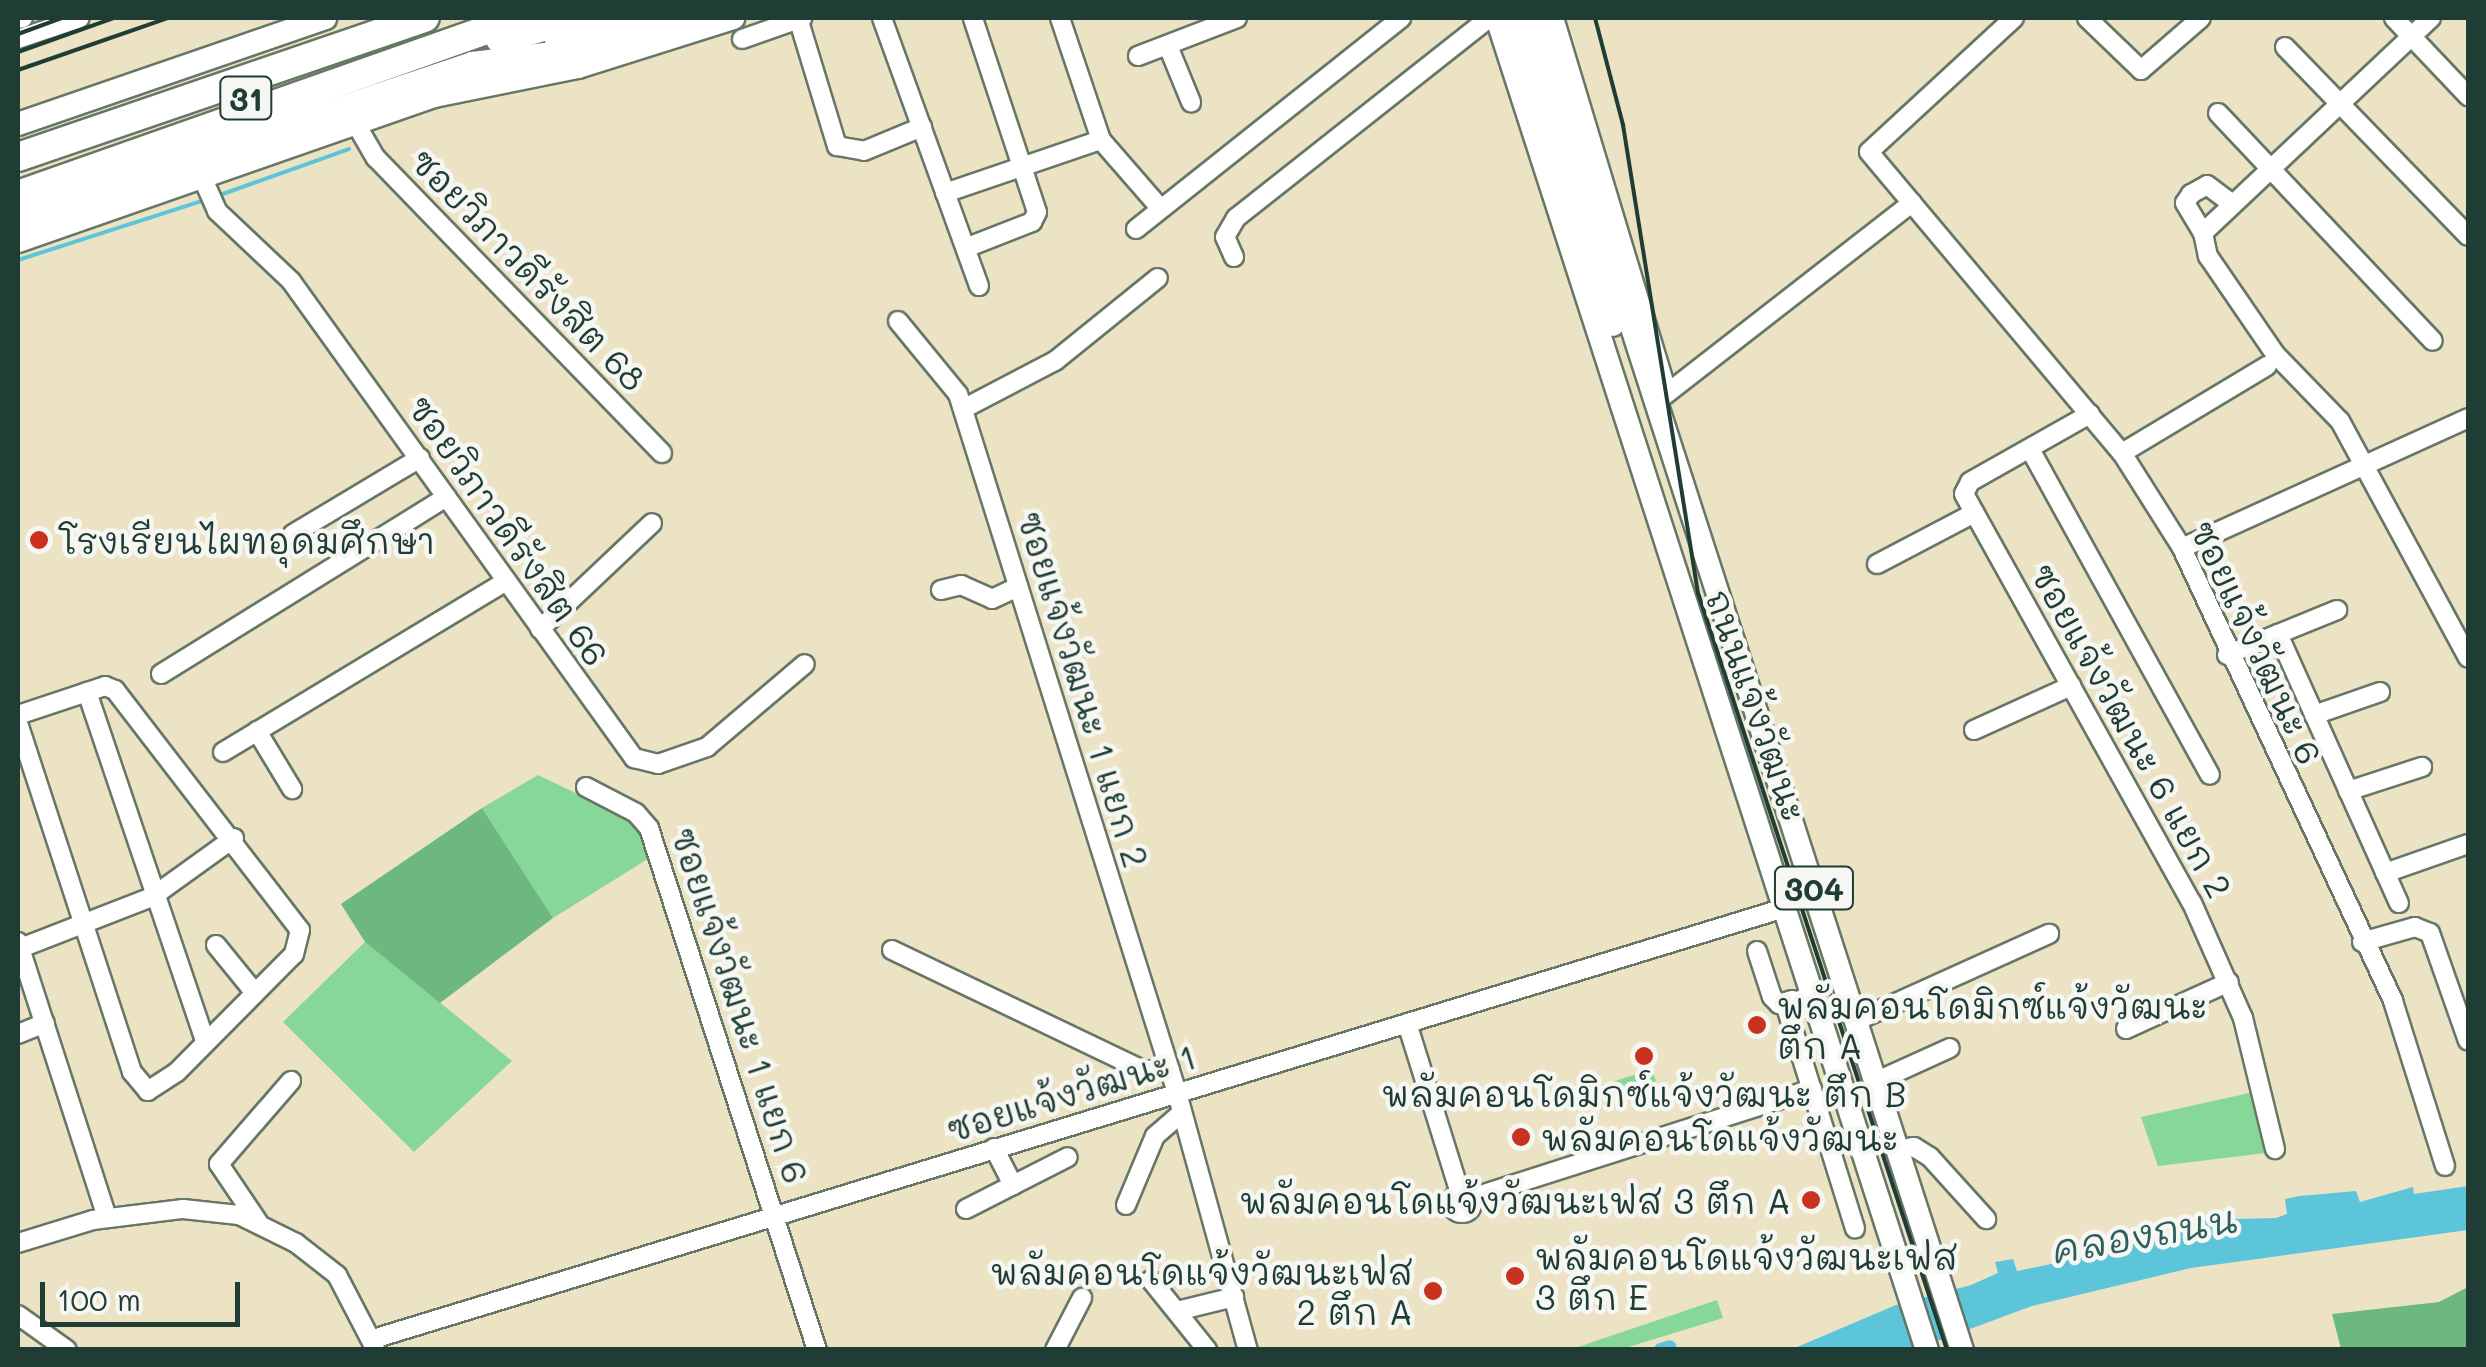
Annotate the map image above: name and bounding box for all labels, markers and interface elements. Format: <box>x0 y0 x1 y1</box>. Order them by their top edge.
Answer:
road number: 31 <box>218 71 274 125</box>
street label: ซอยวิภาวดีรังสิต 68 <box>403 139 655 399</box>
street label: ซอยวิภาวดีรังสิต 66 <box>400 387 618 673</box>
street label: ซอยแจ้งวัฒนะ 1 แยก 2 <box>1010 506 1158 872</box>
street label: ซอยแจ้งวัฒนะ 6 <box>2182 514 2332 770</box>
place label: โรงเรียนไผทอุดมศึกษา <box>59 519 435 561</box>
marker: โรงเรียนไผทอุดมศึกษา <box>28 529 50 551</box>
street label: ซอยแจ้งวัฒนะ 6 แยก 2 <box>2023 556 2241 904</box>
street label: ถนนแจ้งวัฒนะ <box>1698 584 1816 826</box>
street label: ซอยแจ้งวัฒนะ 1 แยก 6 <box>664 822 818 1188</box>
road number: 304 <box>1772 861 1856 915</box>
place label: พลัมคอนโดมิกซ์แจ้งวัฒนะ ตึก A <box>1777 984 2207 1066</box>
marker: พลัมคอนโดมิกซ์แจ้งวัฒนะ ตึก A <box>1746 1014 1768 1036</box>
street label: ซอยแจ้งวัฒนะ 1 <box>941 1034 1201 1150</box>
marker: พลัมคอนโดมิกซ์แจ้งวัฒนะ ตึก B <box>1633 1045 1655 1067</box>
place label: พลัมคอนโดมิกซ์แจ้งวัฒนะ ตึก B <box>1382 1072 1906 1114</box>
place label: พลัมคอนโดแจ้งวัฒนะ <box>1541 1116 1899 1158</box>
marker: พลัมคอนโดแจ้งวัฒนะ <box>1510 1126 1532 1148</box>
place label: พลัมคอนโดแจ้งวัฒนะเฟส 3 ตึก A <box>1240 1179 1791 1221</box>
marker: พลัมคอนโดแจ้งวัฒนะเฟส 3 ตึก A <box>1800 1189 1822 1211</box>
water label: คลองถนน <box>2048 1195 2242 1273</box>
place label: พลัมคอนโดแจ้งวัฒนะเฟส 3 ตึก E <box>1535 1235 1958 1317</box>
place label: พลัมคอนโดแจ้งวัฒนะเฟส 2 ตึก A <box>990 1250 1413 1332</box>
scale bar <box>45 1262 245 1324</box>
marker: พลัมคอนโดแจ้งวัฒนะเฟส 3 ตึก E <box>1504 1265 1526 1287</box>
text: 100 m <box>57 1279 141 1319</box>
marker: พลัมคอนโดแจ้งวัฒนะเฟส 2 ตึก A <box>1422 1280 1444 1302</box>

